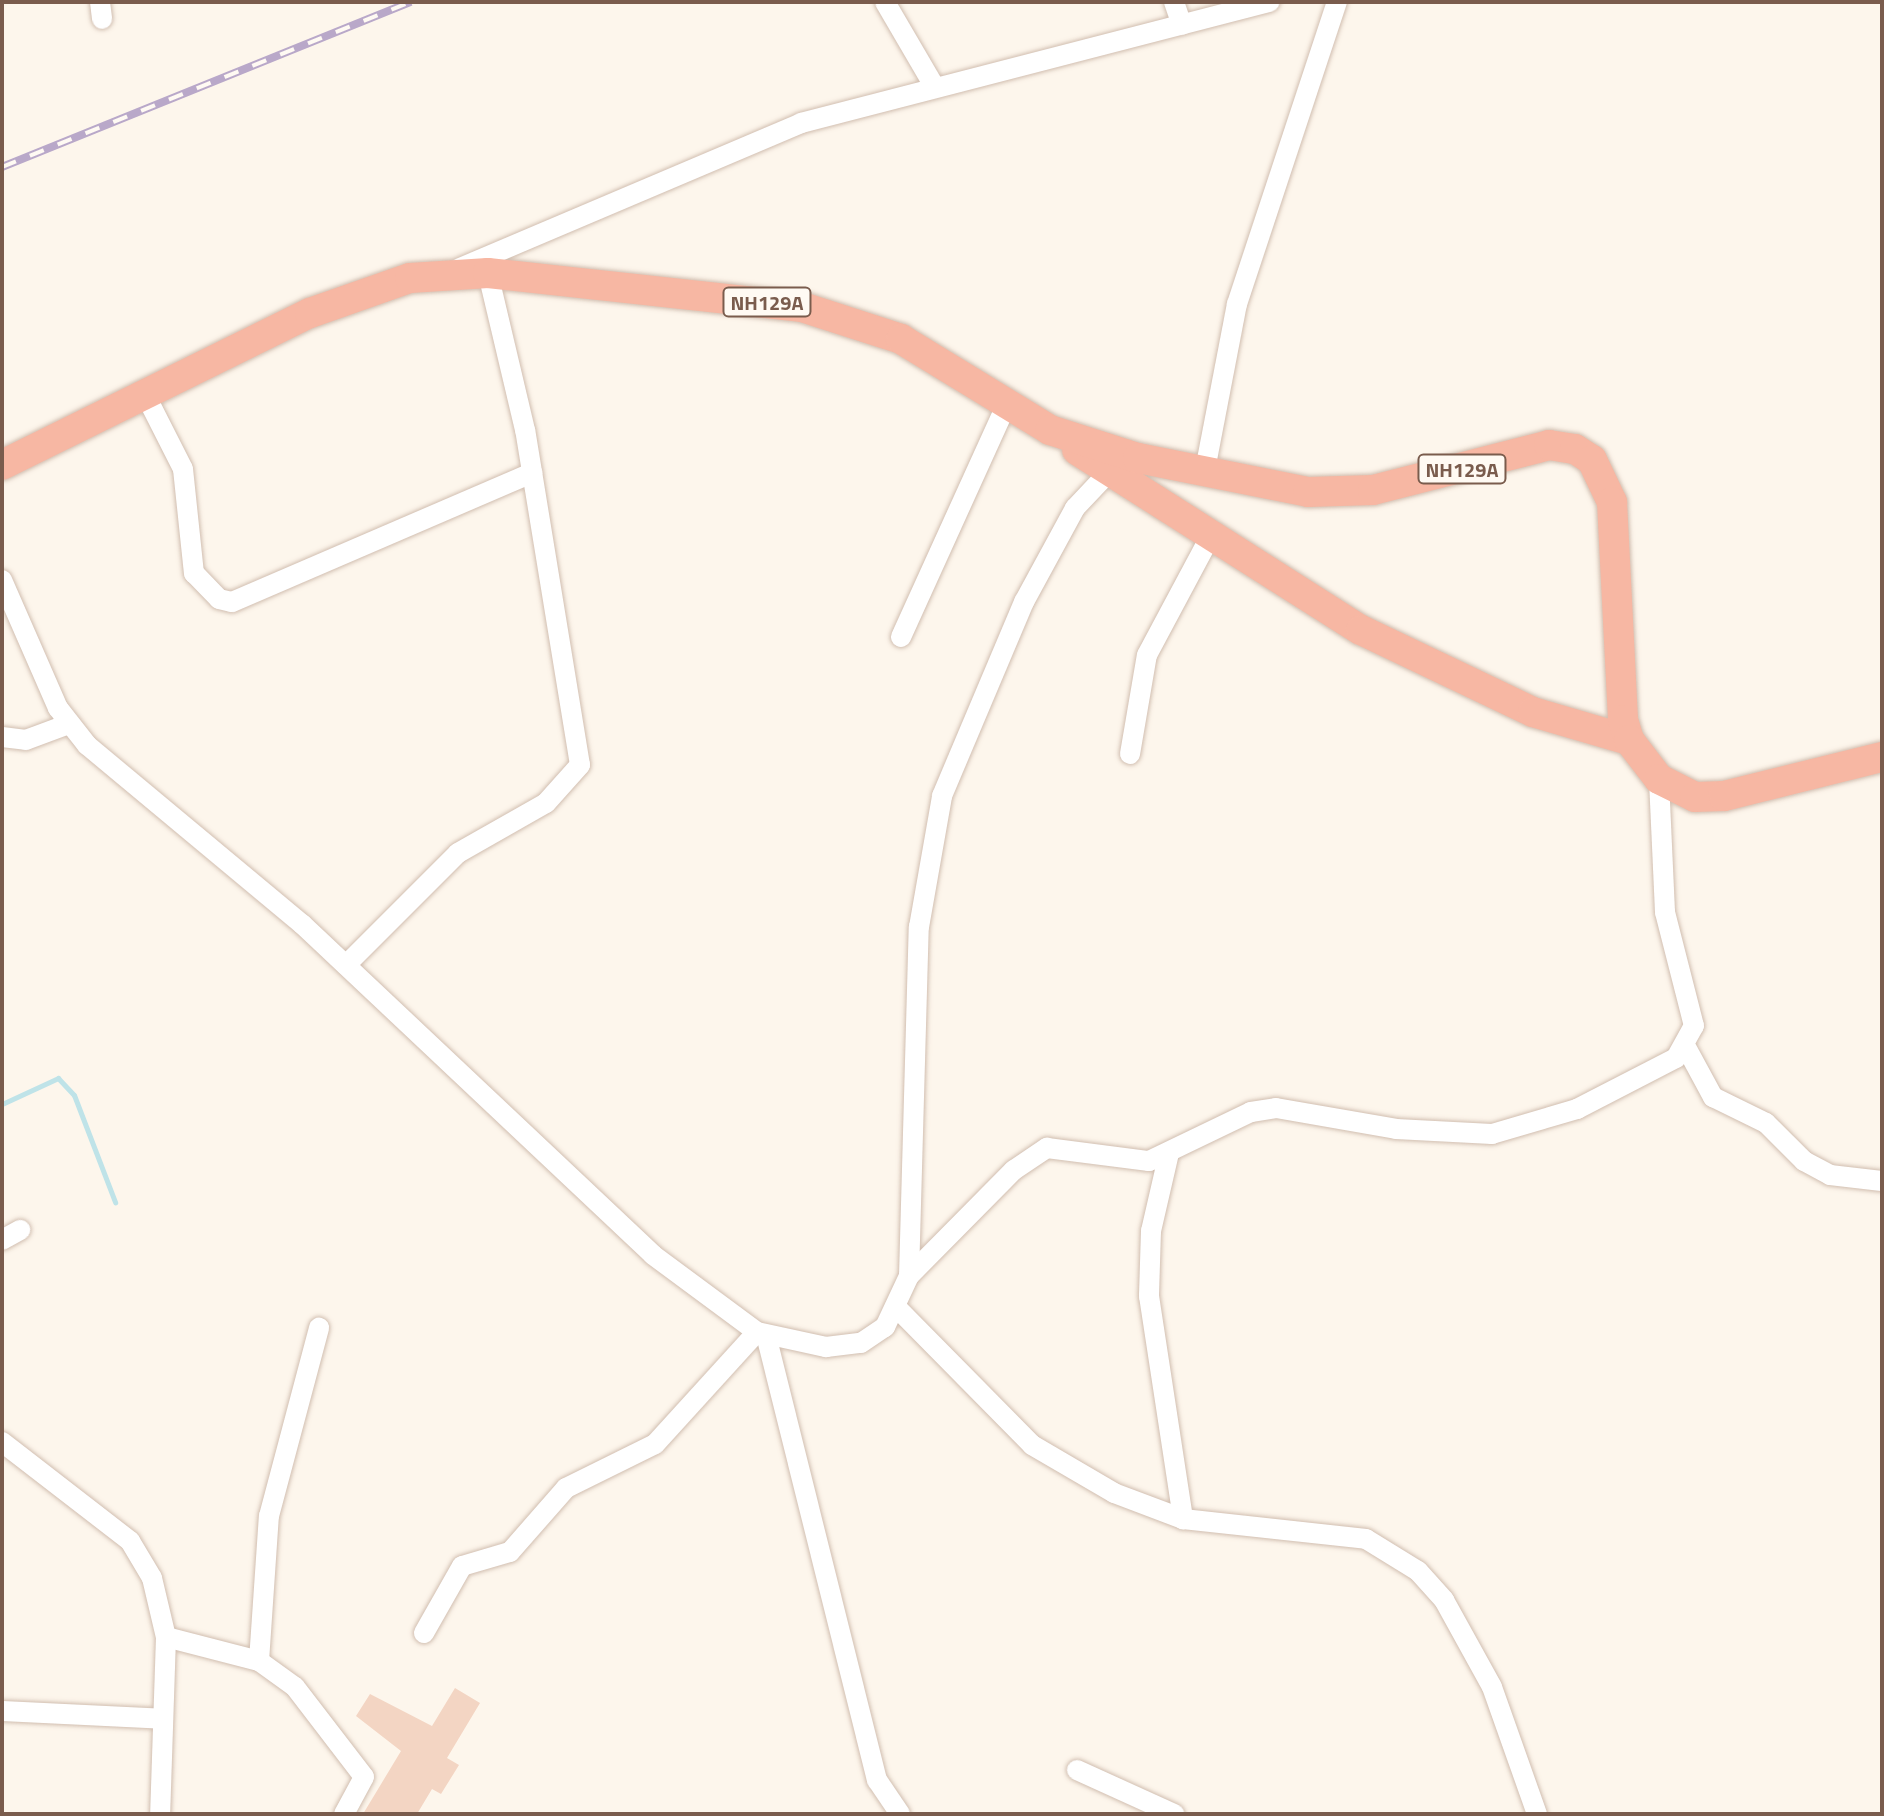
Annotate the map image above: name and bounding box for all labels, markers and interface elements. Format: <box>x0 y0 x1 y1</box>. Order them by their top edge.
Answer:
road number: NH129A <box>721 286 813 318</box>
road number: NH129A <box>1416 453 1508 485</box>

